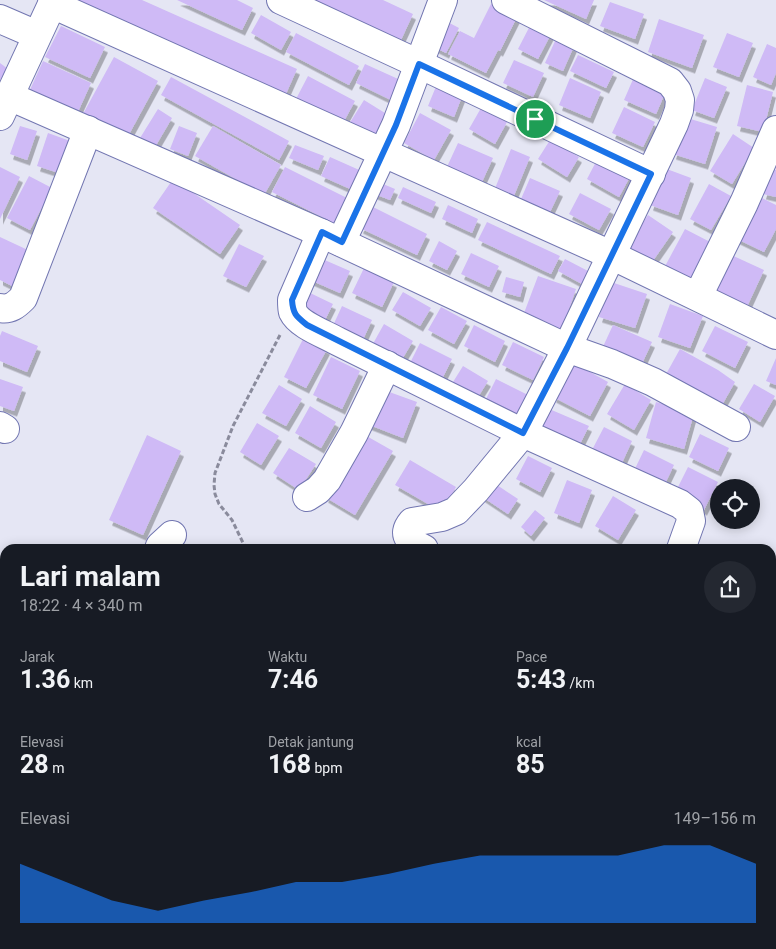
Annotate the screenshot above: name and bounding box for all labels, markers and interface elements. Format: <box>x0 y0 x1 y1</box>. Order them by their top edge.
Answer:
pin <box>514 98 556 140</box>
icon: arrive <box>521 105 549 133</box>
map controls <box>710 479 760 529</box>
button: locate <box>710 479 760 529</box>
text: Lari malam <box>20 560 161 593</box>
button: share <box>704 561 756 613</box>
text: 18:22 · 4 × 340 m <box>20 596 142 615</box>
text: Jarak <box>20 649 55 665</box>
text: Waktu <box>268 649 307 665</box>
text: Pace <box>516 649 547 665</box>
text: 1.36 <box>20 665 70 694</box>
text: 7:46 <box>268 665 318 694</box>
text: 5:43 <box>516 665 566 694</box>
text: km <box>70 675 93 691</box>
text: /km <box>566 675 595 691</box>
text: Elevasi <box>20 734 64 750</box>
text: Detak jantung <box>268 734 354 750</box>
text: kcal <box>516 734 541 750</box>
text: 28 <box>20 750 49 779</box>
text: 168 <box>268 750 311 779</box>
text: 85 <box>516 750 545 779</box>
text: m <box>49 760 64 776</box>
text: bpm <box>311 760 343 776</box>
text: Elevasi <box>20 809 70 828</box>
text: 149–156 m <box>674 809 756 828</box>

